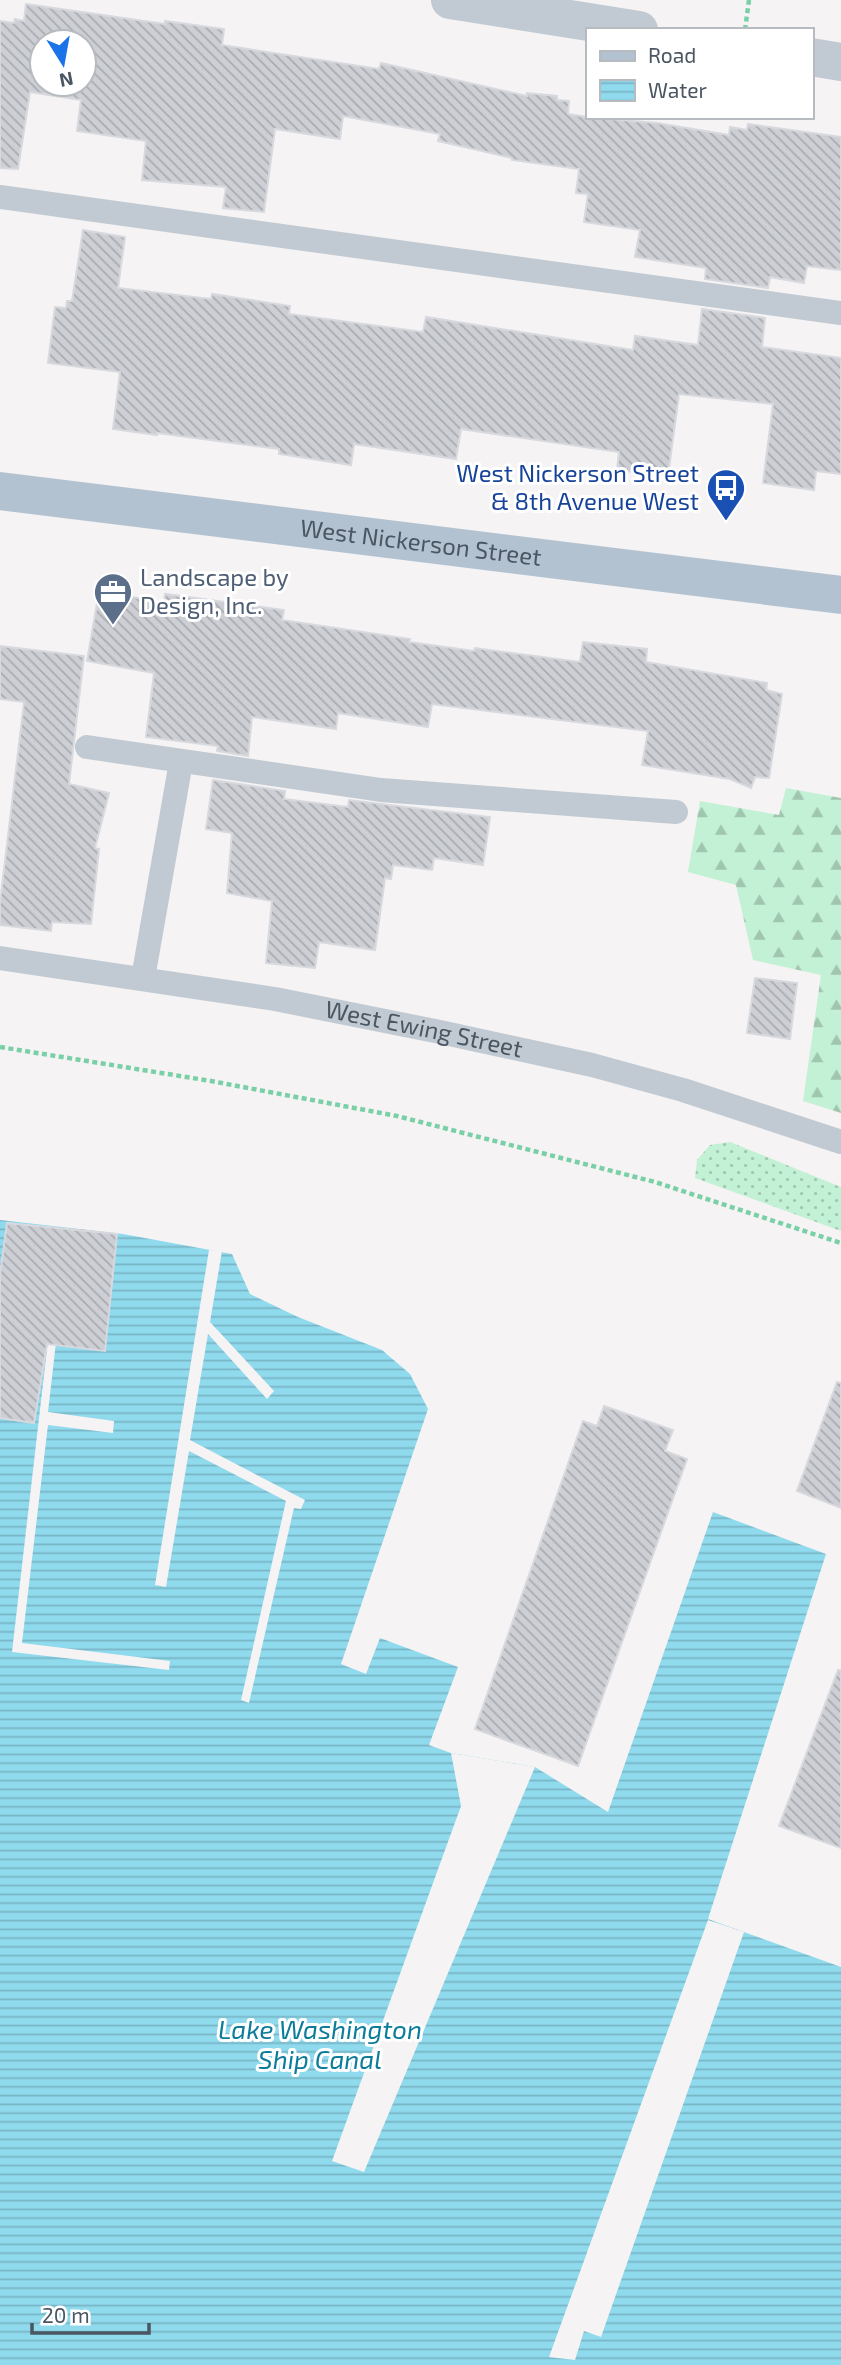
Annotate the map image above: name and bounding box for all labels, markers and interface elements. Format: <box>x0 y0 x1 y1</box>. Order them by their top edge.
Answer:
north arrow <box>28 28 98 98</box>
legend <box>586 28 813 119</box>
text: Road <box>648 42 696 67</box>
text: N <box>57 68 75 93</box>
text: Water <box>648 77 707 102</box>
place label: West Nickerson Street & 8th Avenue West <box>456 458 699 515</box>
bus stop icon: West Nickerson Street & 8th Avenue West <box>705 467 747 522</box>
street label: West Nickerson Street <box>299 512 543 571</box>
place label: Landscape by Design, Inc. <box>140 562 289 619</box>
office icon: Landscape by Design, Inc. <box>92 571 134 626</box>
street label: West Ewing Street <box>323 993 525 1063</box>
water label: Lake Washington Ship Canal <box>218 2013 422 2074</box>
scale bar <box>32 2292 149 2336</box>
text: 20 m <box>42 2302 90 2327</box>

